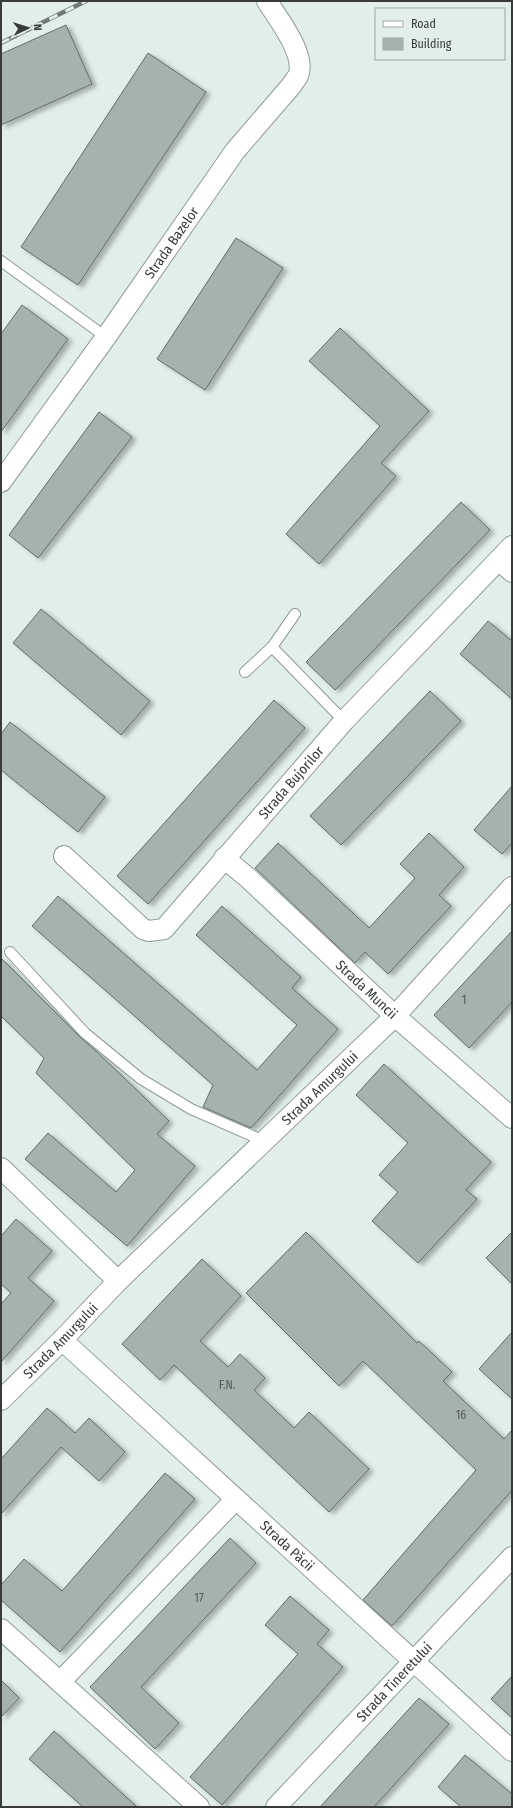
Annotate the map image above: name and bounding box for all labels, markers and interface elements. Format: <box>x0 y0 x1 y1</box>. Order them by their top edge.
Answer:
north arrow <box>8 8 48 48</box>
legend <box>375 8 505 60</box>
text: Road <box>411 17 436 31</box>
text: N <box>31 24 44 31</box>
text: Building <box>411 37 452 51</box>
street label: Strada Bazelor <box>141 204 203 282</box>
street label: Strada Bujorilor <box>255 743 328 823</box>
street label: Strada Muncii <box>332 957 401 1023</box>
house number: 1 <box>462 993 466 1007</box>
street label: Strada Amurgului <box>278 1048 362 1129</box>
street label: Strada Amurgului <box>20 1300 102 1382</box>
house number: F.N. <box>219 1378 236 1392</box>
house number: 16 <box>456 1408 466 1422</box>
street label: Strada Păcii <box>256 1517 317 1575</box>
house number: 17 <box>194 1591 204 1605</box>
street label: Strada Tineretului <box>353 1639 436 1725</box>

